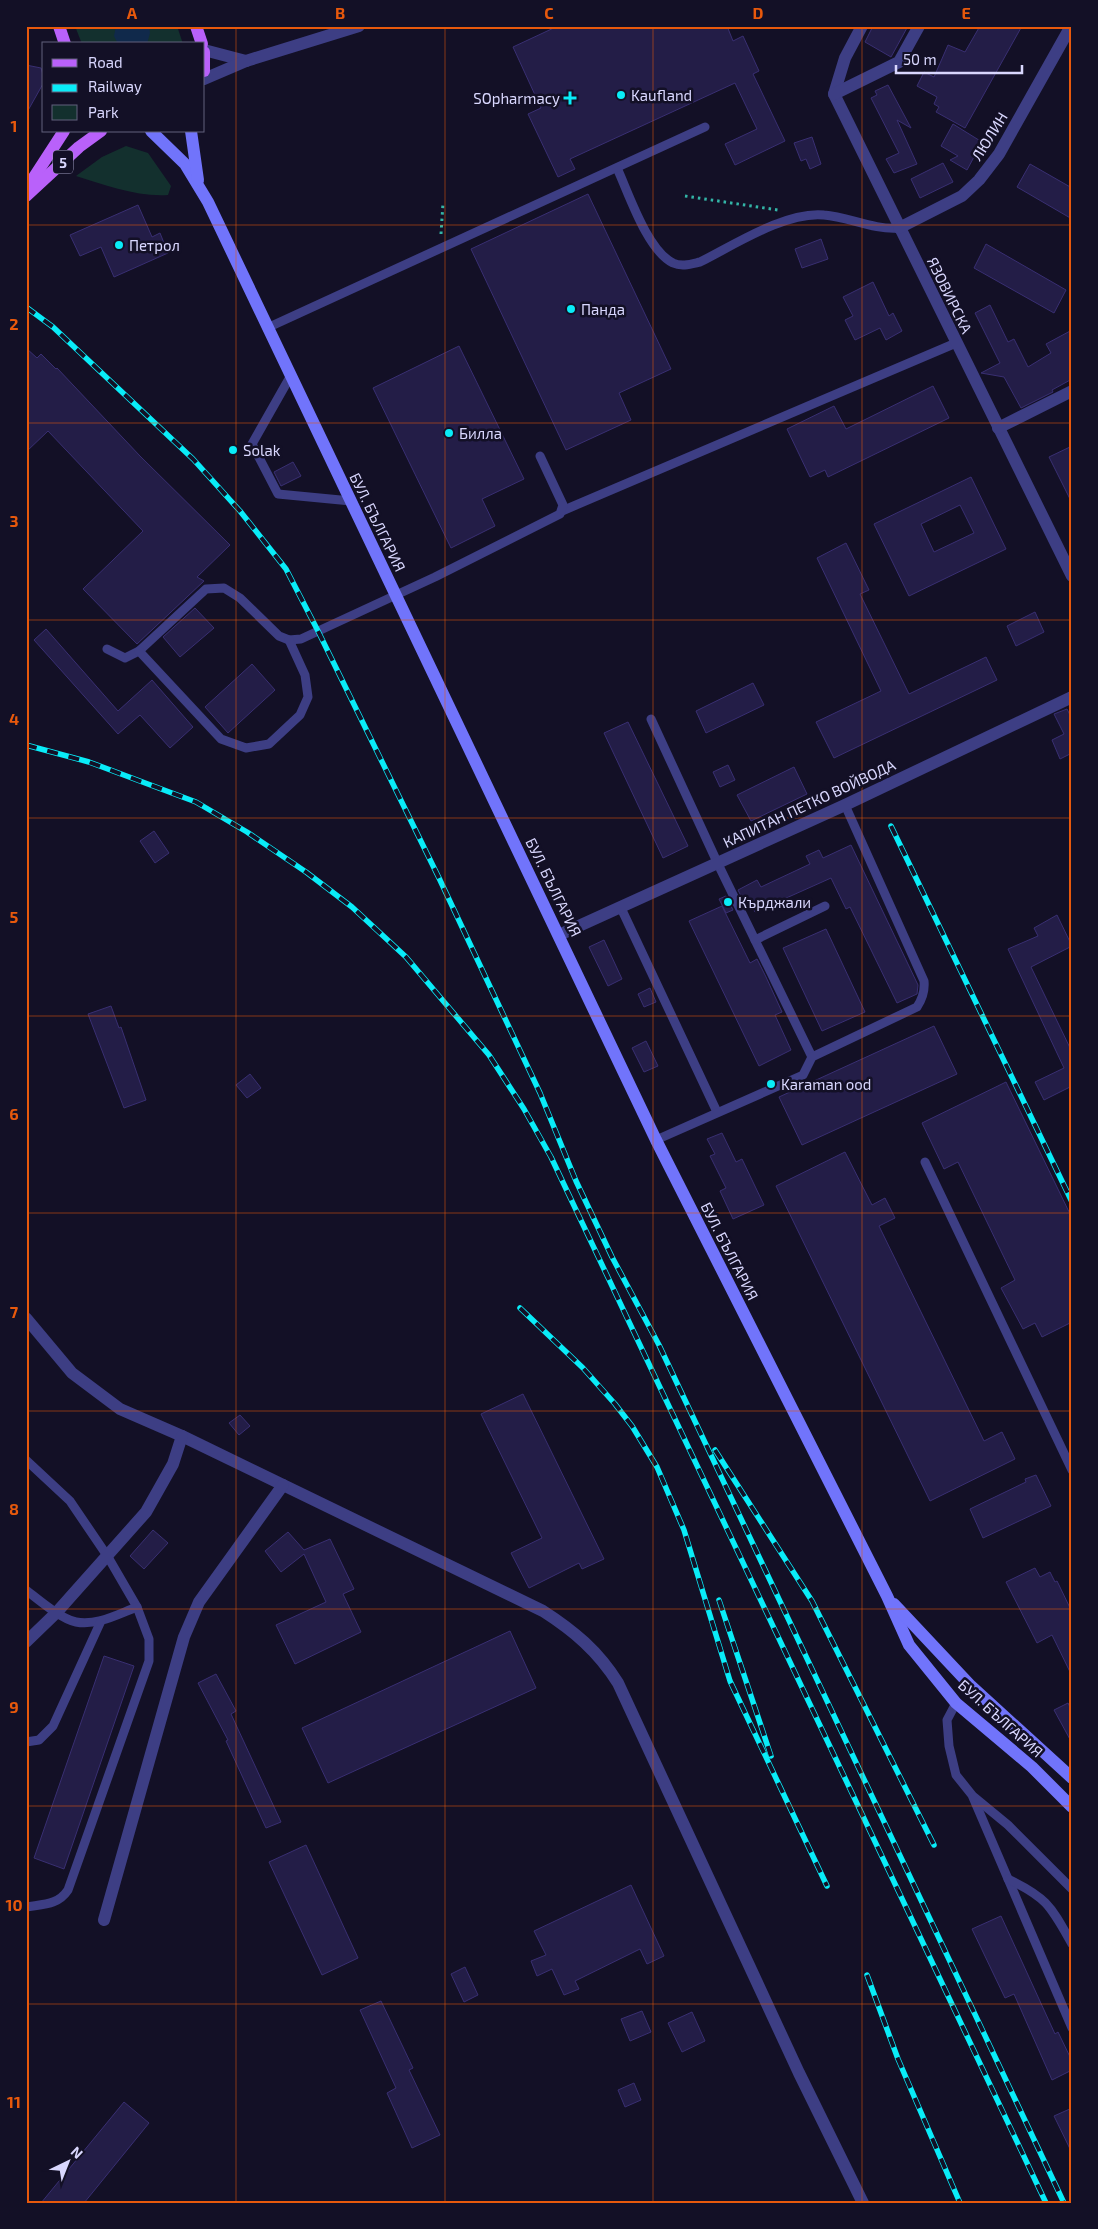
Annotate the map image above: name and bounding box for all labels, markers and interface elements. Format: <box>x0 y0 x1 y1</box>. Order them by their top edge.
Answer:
text: A <box>127 3 138 22</box>
text: B <box>335 3 345 22</box>
text: C <box>544 3 554 22</box>
text: D <box>753 3 764 22</box>
text: E <box>961 3 971 22</box>
legend <box>42 42 205 132</box>
scale bar <box>896 42 1022 74</box>
text: 50 m <box>903 50 937 68</box>
text: Road <box>88 53 123 71</box>
text: Railway <box>88 77 142 95</box>
place label: Kaufland <box>631 86 692 104</box>
place label: SOpharmacy <box>473 89 560 107</box>
marker: Kaufland <box>615 89 627 101</box>
marker: SOpharmacy <box>564 92 576 104</box>
text: Park <box>88 103 119 121</box>
street label: ЛЮЛИН <box>967 108 1011 164</box>
text: 1 <box>11 116 17 135</box>
road number: 5 <box>53 150 73 173</box>
place label: Петрол <box>129 236 180 254</box>
marker: Петрол <box>113 239 125 251</box>
street label: ЯЗОВИРСКА <box>924 254 977 337</box>
place label: Панда <box>581 300 625 318</box>
marker: Панда <box>565 303 577 315</box>
text: 2 <box>9 314 19 333</box>
place label: Билла <box>459 424 502 442</box>
marker: Билла <box>443 427 455 439</box>
place label: Solak <box>243 441 281 459</box>
marker: Solak <box>227 444 239 456</box>
street label: БУЛ. БЪЛГАРИЯ <box>346 470 410 574</box>
text: 3 <box>9 511 19 530</box>
text: 4 <box>9 709 19 728</box>
street label: КАПИТАН ПЕТКО ВОЙВОДА <box>720 755 899 851</box>
street label: БУЛ. БЪЛГАРИЯ <box>522 835 586 939</box>
place label: Кърджали <box>738 893 811 911</box>
marker: Кърджали <box>722 896 734 908</box>
text: 5 <box>10 907 19 926</box>
place label: Karaman ood <box>781 1075 871 1093</box>
marker: Karaman ood <box>765 1078 777 1090</box>
text: 6 <box>9 1104 19 1123</box>
street label: БУЛ. БЪЛГАРИЯ <box>698 1199 762 1303</box>
text: 7 <box>10 1302 19 1321</box>
text: 8 <box>9 1499 19 1518</box>
street label: БУЛ. БЪЛГАРИЯ <box>955 1675 1047 1761</box>
text: 9 <box>9 1697 19 1716</box>
text: 10 <box>5 1895 23 1914</box>
text: 11 <box>7 2092 21 2111</box>
north arrow <box>42 2136 92 2186</box>
text: N <box>68 2142 87 2162</box>

